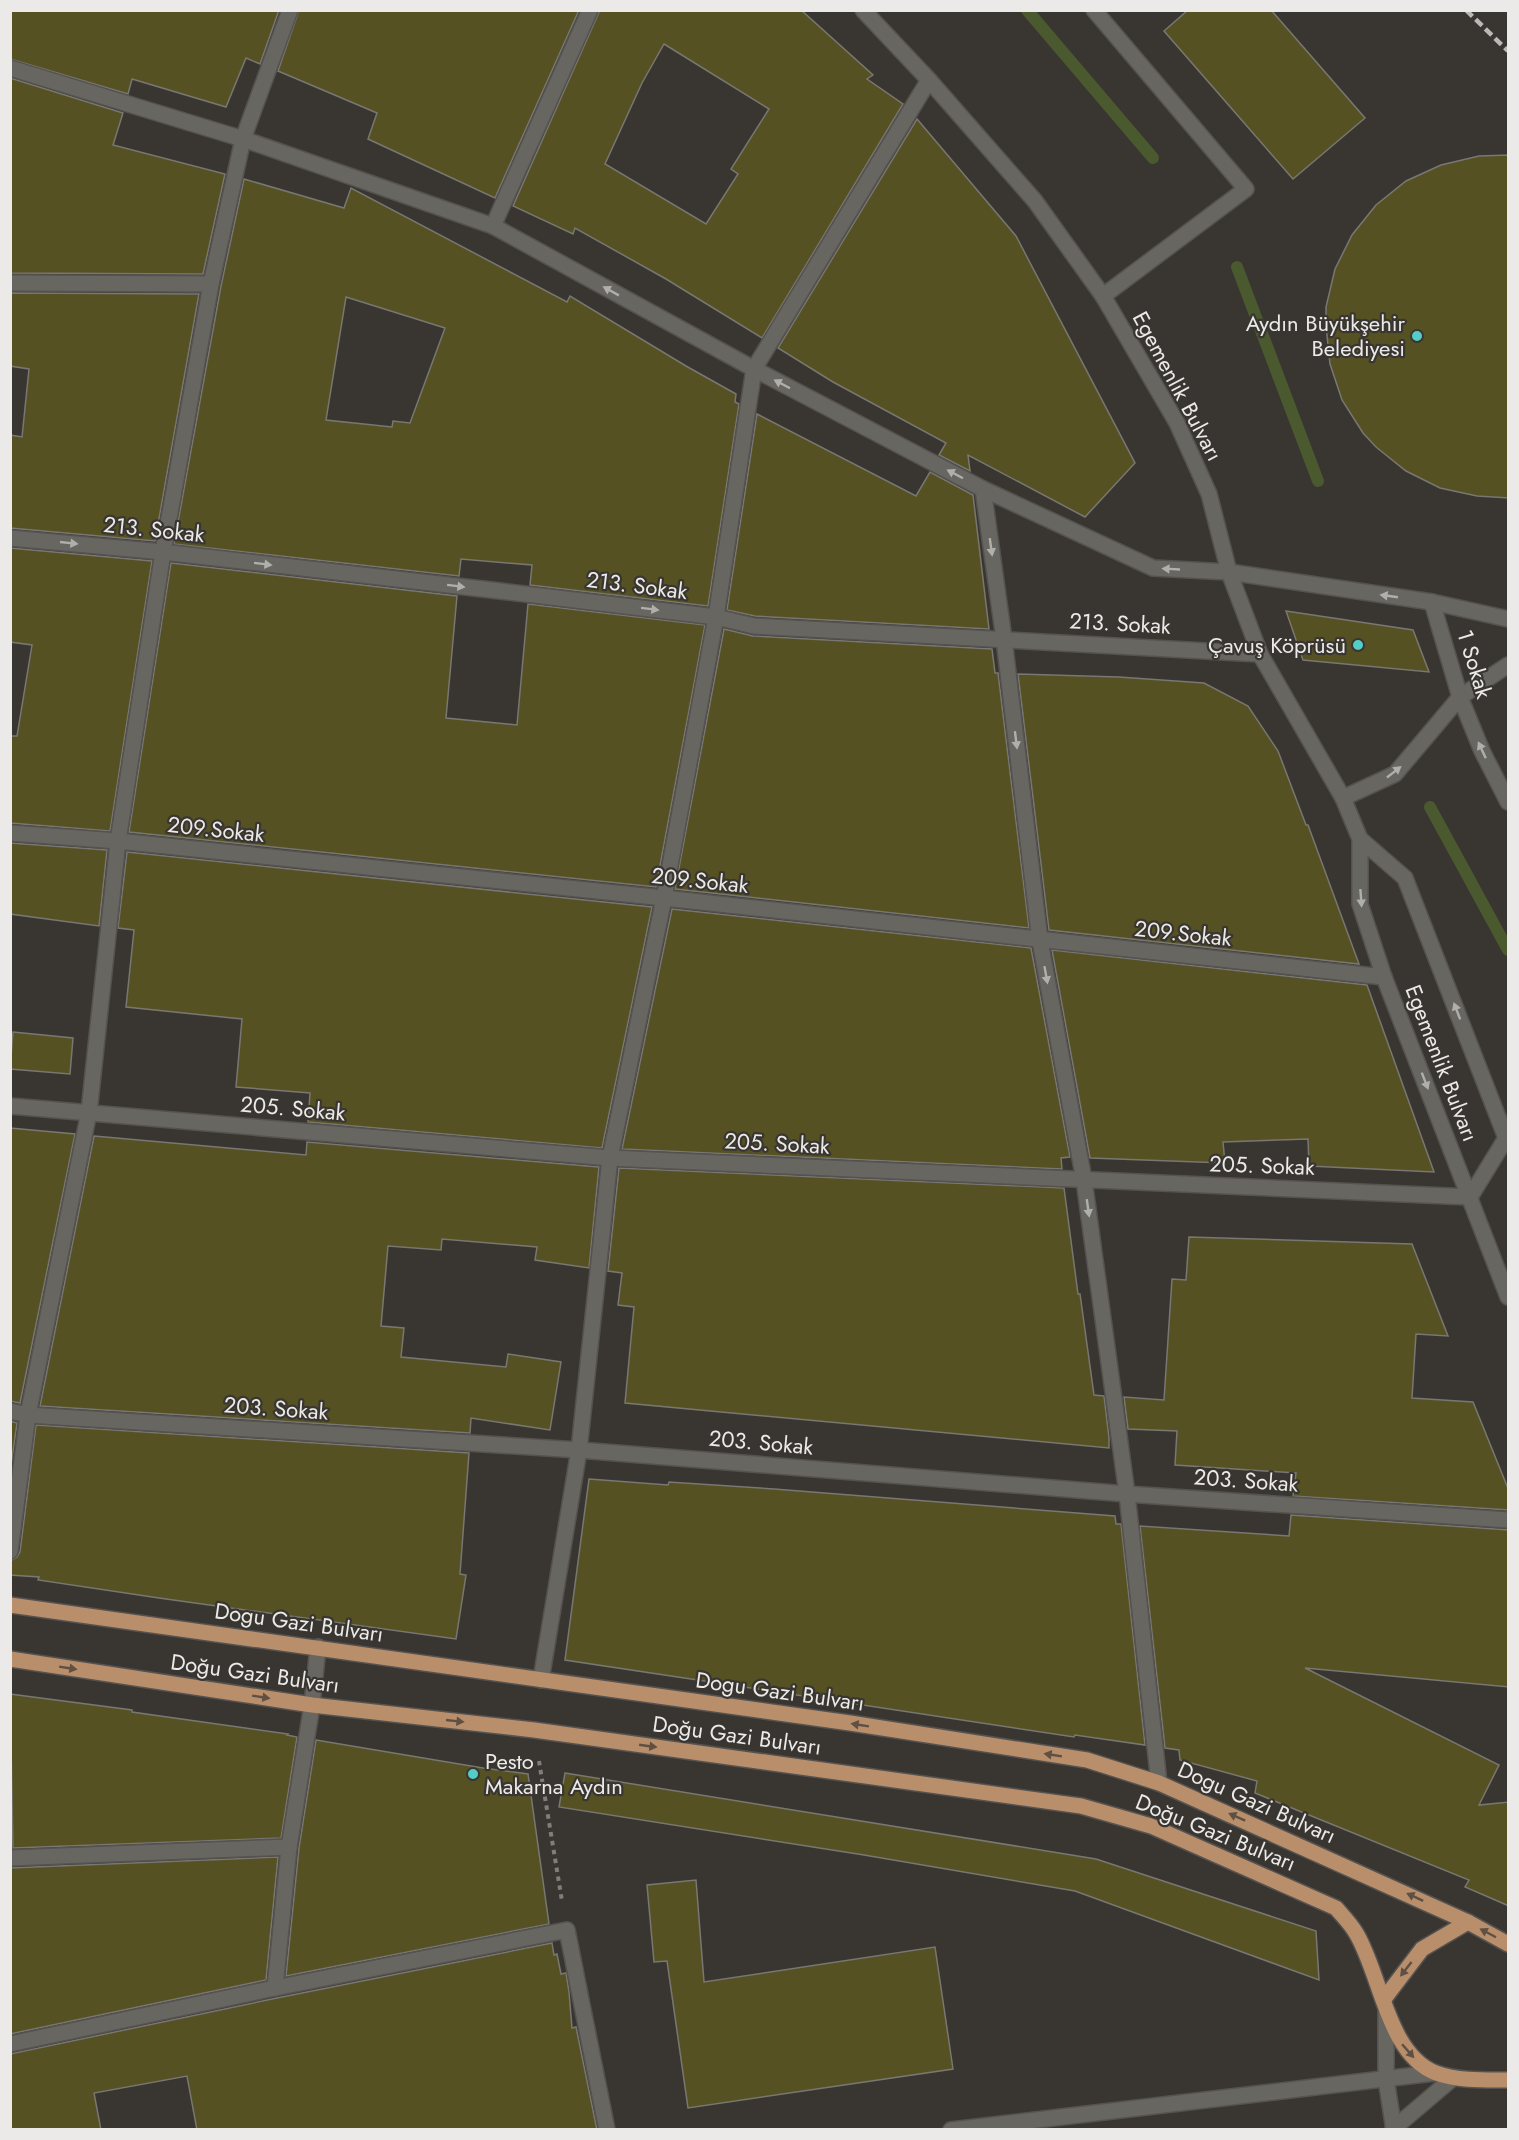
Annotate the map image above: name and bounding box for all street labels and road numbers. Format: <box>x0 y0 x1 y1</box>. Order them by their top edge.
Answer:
street label: Egemenlik Bulvarı <box>1125 305 1231 467</box>
street label: 213. Sokak <box>102 508 206 550</box>
street label: 213. Sokak <box>585 563 690 607</box>
street label: 213. Sokak <box>1069 604 1172 642</box>
street label: 1 Sokak <box>1449 626 1501 703</box>
street label: 209.Sokak <box>166 808 266 850</box>
street label: 209.Sokak <box>650 859 750 901</box>
street label: 209.Sokak <box>1133 912 1233 954</box>
street label: Egemenlik Bulvarı <box>1397 980 1487 1146</box>
street label: 205. Sokak <box>239 1087 347 1129</box>
street label: 205. Sokak <box>724 1124 831 1162</box>
street label: 205. Sokak <box>1209 1147 1316 1183</box>
street label: 203. Sokak <box>223 1388 330 1428</box>
street label: 203. Sokak <box>707 1422 815 1463</box>
street label: 203. Sokak <box>1193 1460 1300 1500</box>
street label: Dogu Gazi Bulvarı <box>213 1594 385 1650</box>
street label: Doğu Gazi Bulvarı <box>169 1645 341 1701</box>
street label: Dogu Gazi Bulvarı <box>694 1663 866 1719</box>
street label: Doğu Gazi Bulvarı <box>651 1707 823 1763</box>
street label: Dogu Gazi Bulvarı <box>1173 1753 1341 1851</box>
street label: Doğu Gazi Bulvarı <box>1131 1785 1301 1879</box>

